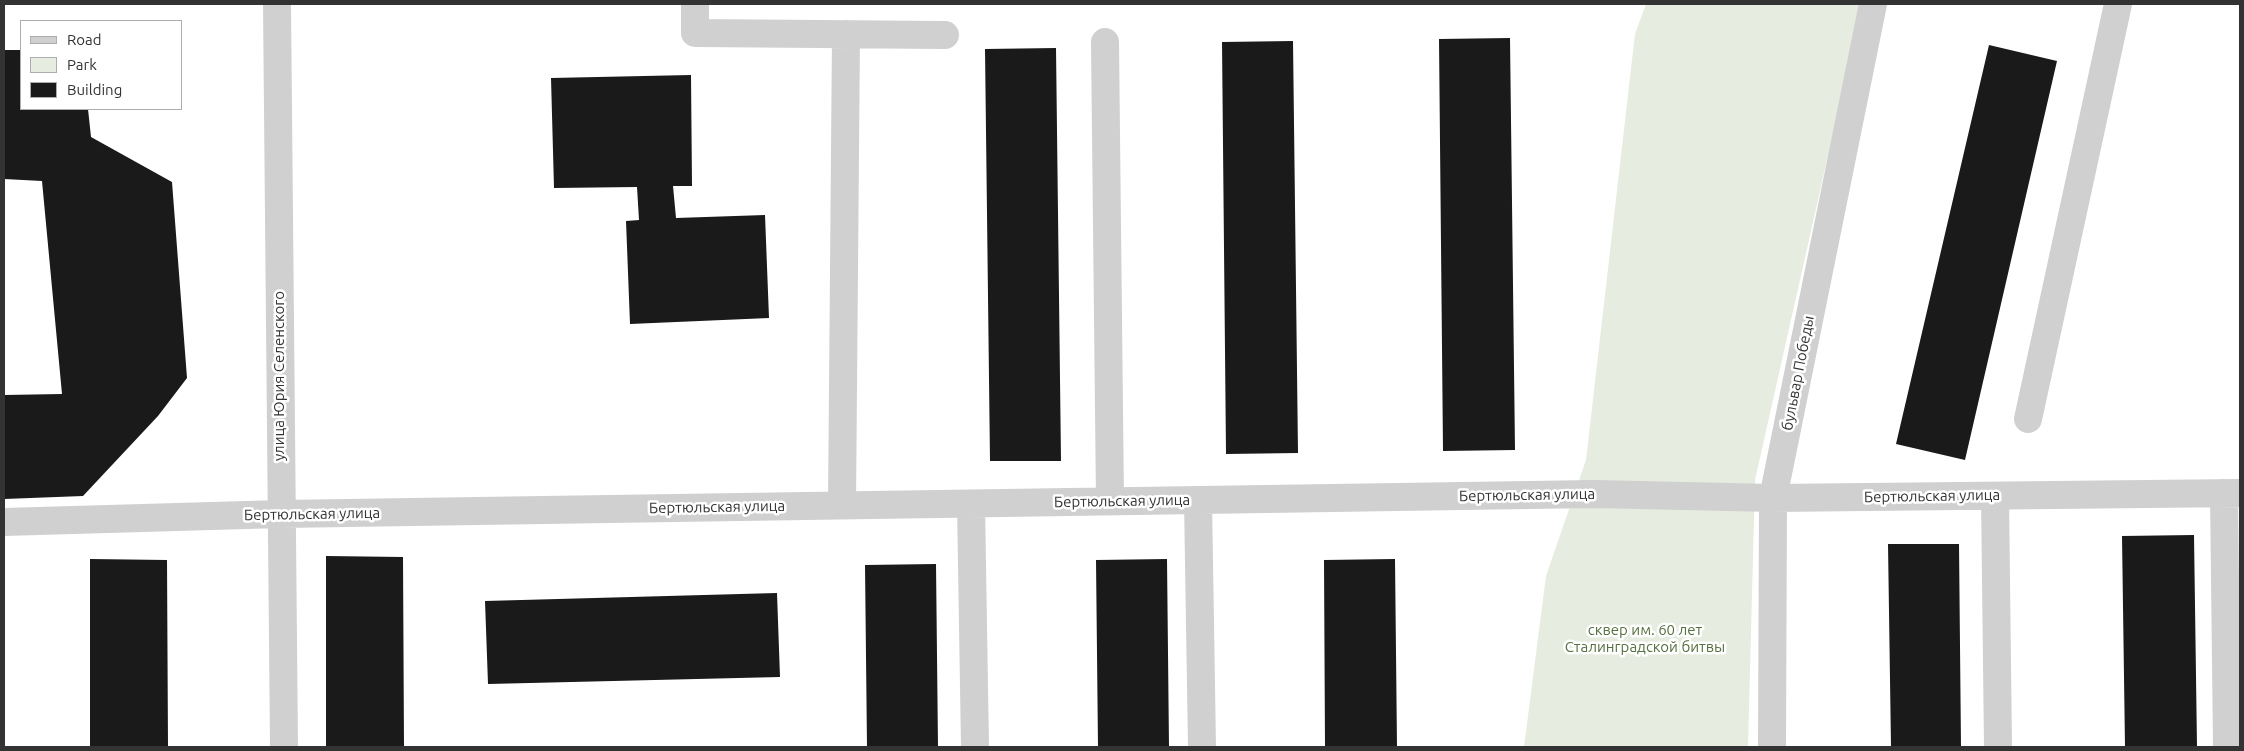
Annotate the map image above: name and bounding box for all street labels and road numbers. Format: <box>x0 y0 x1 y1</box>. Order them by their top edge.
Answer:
street label: улица Юрия Селенского <box>270 291 288 461</box>
street label: бульвар Победы <box>1778 314 1818 432</box>
street label: Бертюльская улица <box>1459 485 1595 505</box>
street label: Бертюльская улица <box>1864 486 2000 506</box>
street label: Бертюльская улица <box>1054 491 1190 511</box>
street label: Бертюльская улица <box>649 497 785 517</box>
street label: Бертюльская улица <box>244 504 380 524</box>

